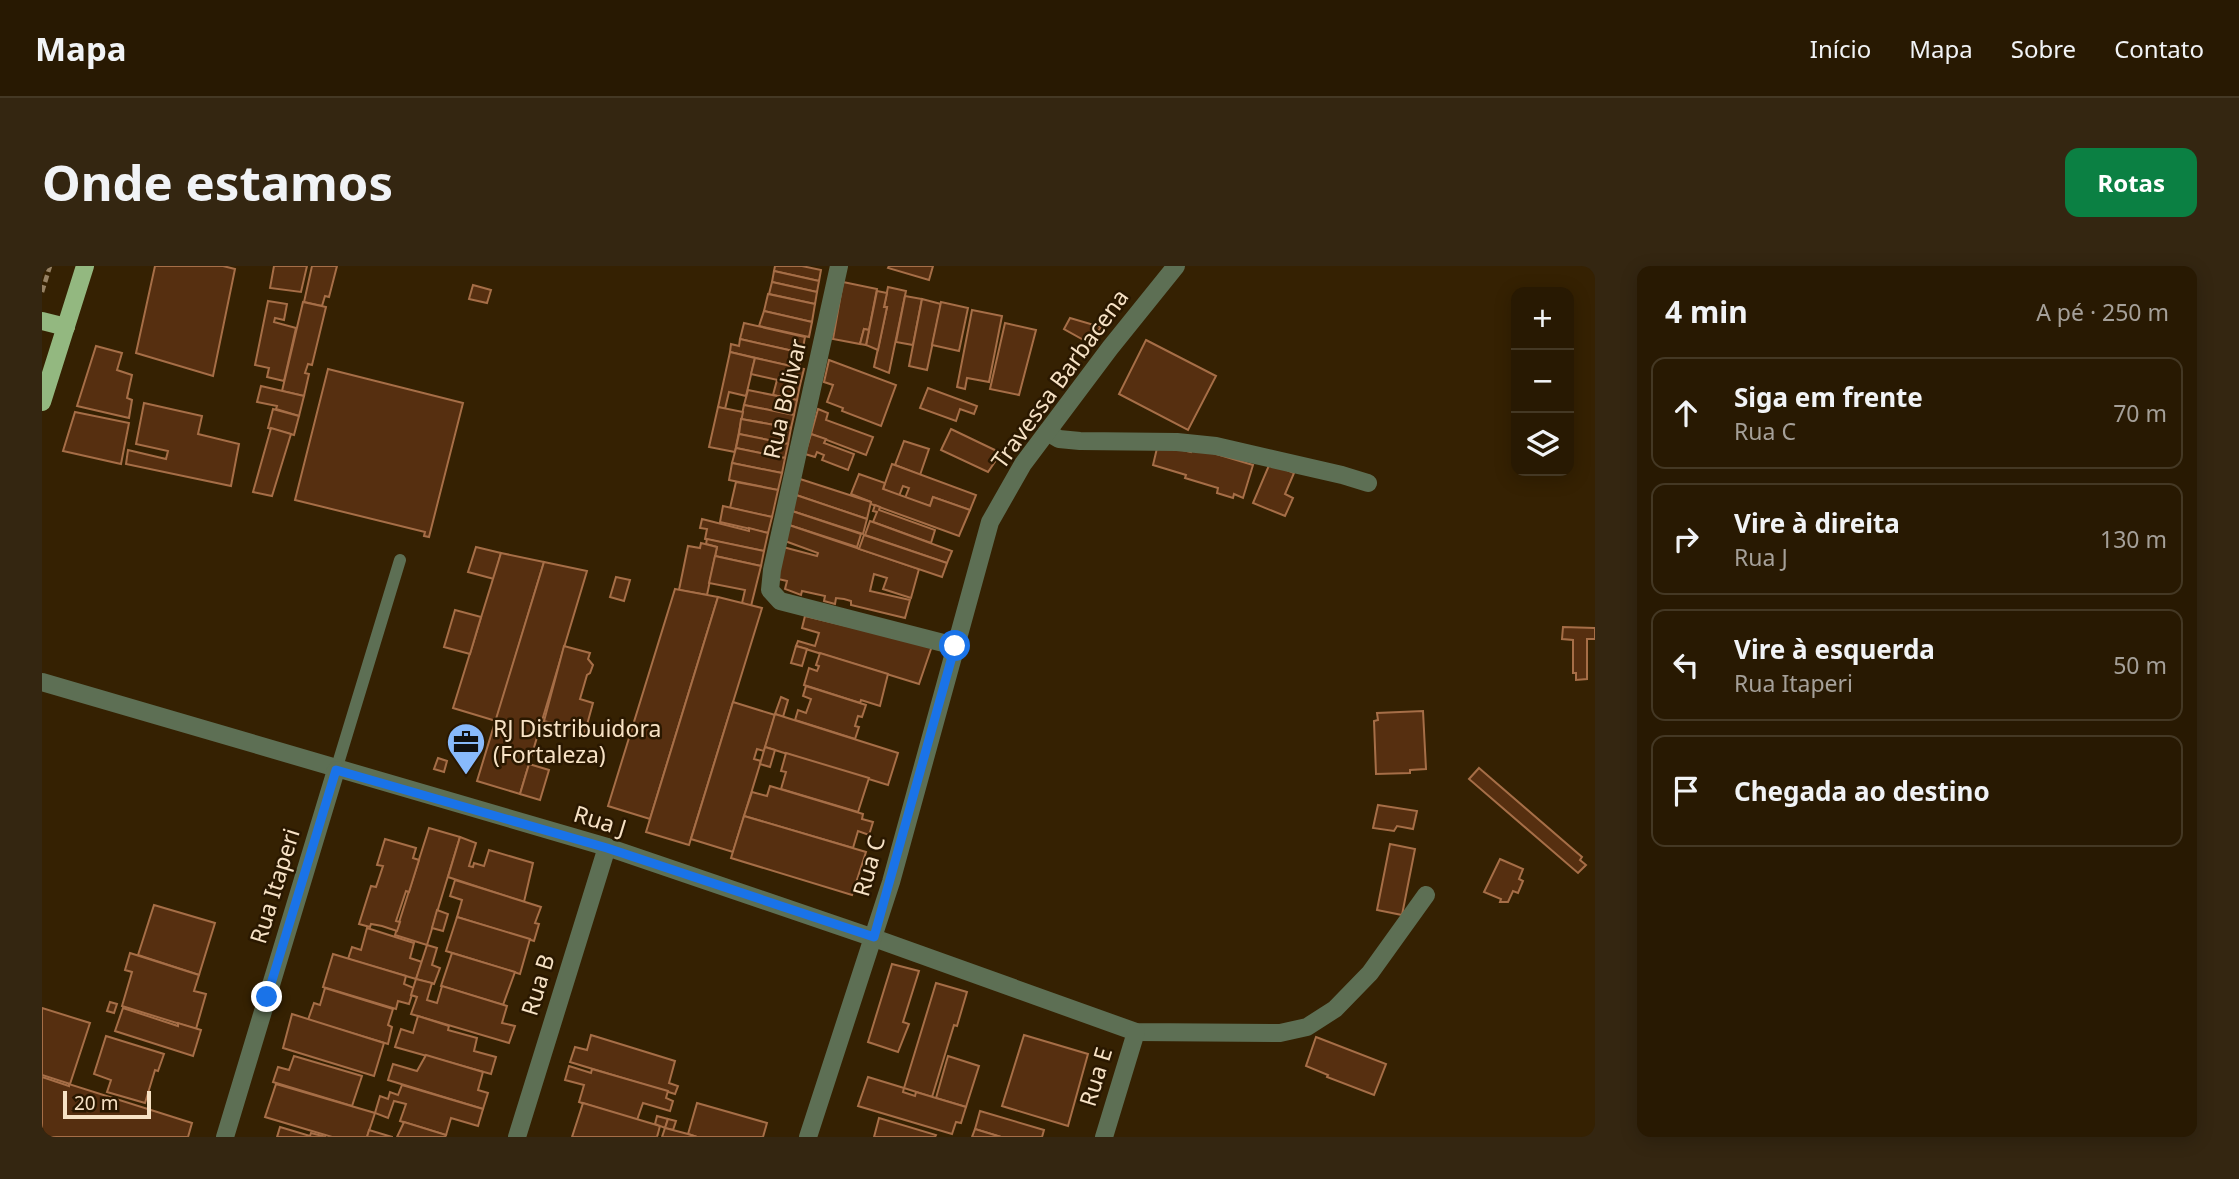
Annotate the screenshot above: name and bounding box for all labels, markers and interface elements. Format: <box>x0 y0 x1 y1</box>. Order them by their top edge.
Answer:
text: Mapa <box>35 26 127 71</box>
text: Início <box>1810 32 1871 65</box>
text: Mapa <box>1909 32 1973 65</box>
text: Sobre <box>2011 32 2076 65</box>
text: Contato <box>2114 32 2204 65</box>
button: Rotas <box>2065 148 2197 217</box>
text: Onde estamos <box>42 149 393 215</box>
street label: Travessa Barbacena <box>983 282 1135 475</box>
map controls <box>1511 287 1574 476</box>
button: + <box>1511 287 1574 350</box>
text: 4 min <box>1665 291 1748 332</box>
text: A pé · 250 m <box>2036 296 2169 328</box>
street label: Rua Bolivar <box>755 335 813 462</box>
button: − <box>1511 350 1574 413</box>
text: Siga em frente <box>1734 379 1923 415</box>
icon: ahead <box>1667 394 1705 432</box>
text: 70 m <box>2113 397 2167 429</box>
button: layers <box>1511 413 1574 476</box>
text: Rua C <box>1734 415 1796 447</box>
text: Vire à direita <box>1734 505 1900 541</box>
icon: right <box>1667 520 1705 558</box>
text: 130 m <box>2100 523 2167 555</box>
text: Rua J <box>1734 541 1788 573</box>
route start <box>939 630 970 661</box>
text: Vire à esquerda <box>1734 631 1935 667</box>
icon: left <box>1667 646 1705 684</box>
text: 50 m <box>2113 649 2167 681</box>
text: Rua Itaperi <box>1734 667 1853 699</box>
place label: RJ Distribuidora (Fortaleza) <box>493 712 661 770</box>
office icon: RJ Distribuidora (Fortaleza) <box>445 721 487 776</box>
icon: arrive <box>1667 772 1705 810</box>
text: Chegada ao destino <box>1734 773 1990 809</box>
street label: Rua J <box>570 797 631 843</box>
street label: Rua Itaperi <box>241 824 307 947</box>
street label: Rua C <box>844 832 892 900</box>
street label: Rua B <box>513 950 561 1019</box>
route end <box>251 981 282 1012</box>
street label: Rua E <box>1071 1043 1119 1110</box>
scale bar <box>63 1088 150 1120</box>
text: 20 m <box>74 1090 118 1116</box>

